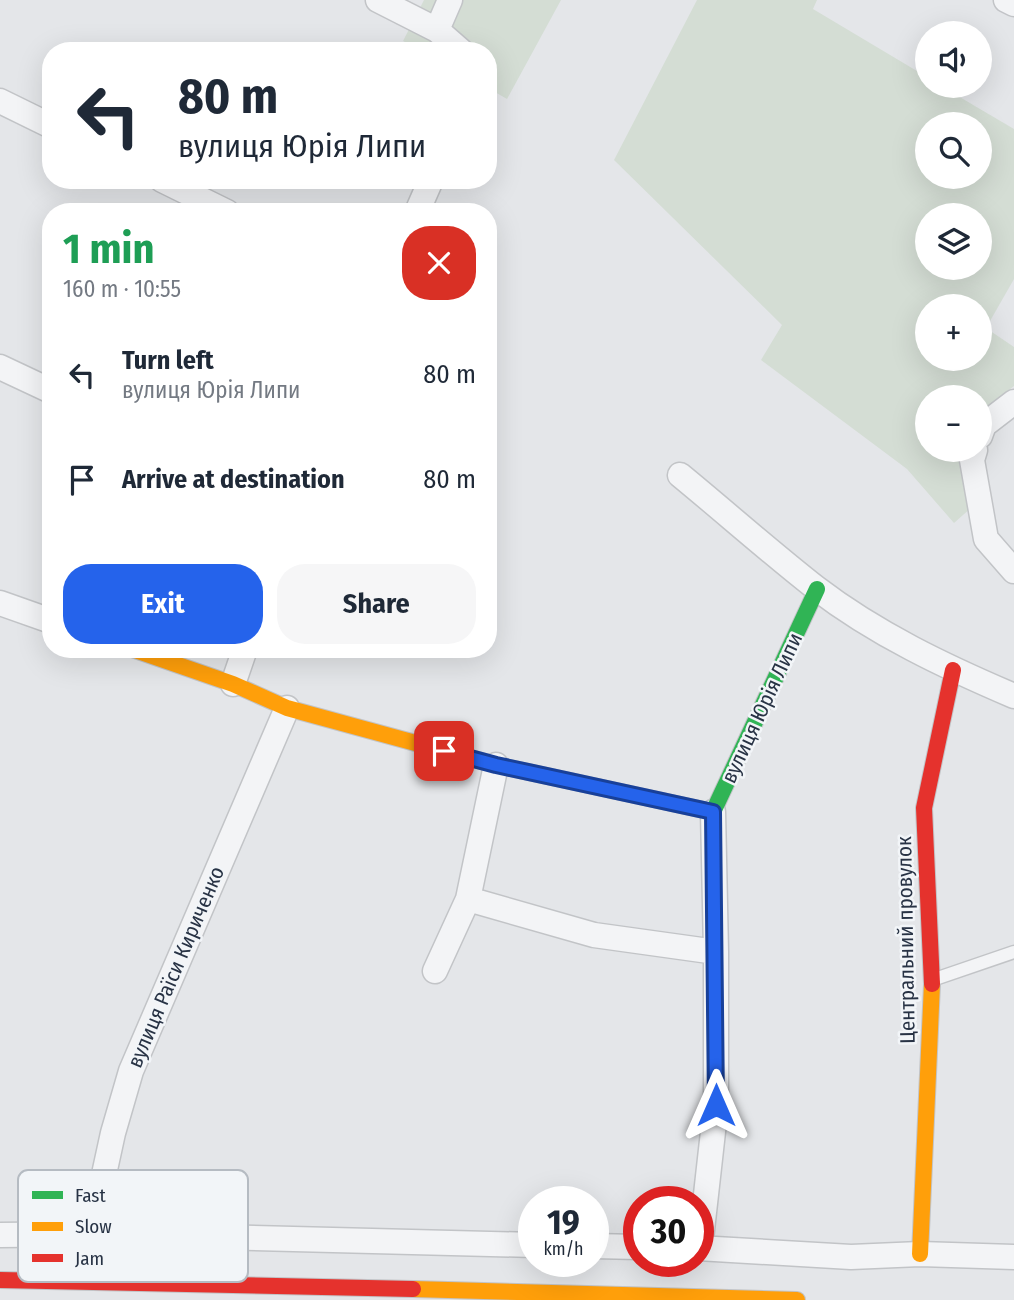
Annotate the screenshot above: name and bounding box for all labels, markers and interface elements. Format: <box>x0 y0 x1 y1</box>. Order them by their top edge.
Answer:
map controls <box>915 21 992 462</box>
button: sound <box>915 21 992 98</box>
text: 80 m <box>178 67 278 126</box>
icon: left <box>63 70 154 161</box>
button: search <box>915 112 992 189</box>
text: вулиця Юрія Липи <box>178 127 426 165</box>
button: layers <box>915 203 992 280</box>
text: 1 min <box>63 224 154 274</box>
button: close <box>402 226 476 300</box>
text: 160 m · 10:55 <box>63 275 181 303</box>
button: + <box>915 294 992 371</box>
text: Turn left <box>122 345 214 376</box>
icon: left <box>63 356 101 394</box>
text: 80 m <box>423 359 476 390</box>
text: вулиця Юрія Липи <box>122 376 300 404</box>
button: − <box>915 385 992 462</box>
icon: arrive <box>63 461 101 499</box>
text: Arrive at destination <box>122 464 345 495</box>
text: 80 m <box>423 464 476 495</box>
button: Exit <box>63 564 263 644</box>
button: Share <box>277 564 476 644</box>
street label: вулиця Юрія Липи <box>716 629 808 787</box>
pin <box>414 721 474 781</box>
icon: arrive <box>425 732 463 770</box>
street label: Центральний провулок <box>891 836 921 1044</box>
street label: вулиця Раїси Кириченко <box>122 862 230 1072</box>
position arrow <box>679 1068 753 1142</box>
legend <box>18 1170 248 1282</box>
text: Fast <box>75 1184 106 1207</box>
speed limit sign: 30 <box>623 1186 714 1277</box>
text: 19 <box>547 1201 580 1243</box>
text: Slow <box>75 1215 112 1238</box>
text: km/h <box>543 1238 584 1260</box>
text: Jam <box>75 1247 104 1270</box>

